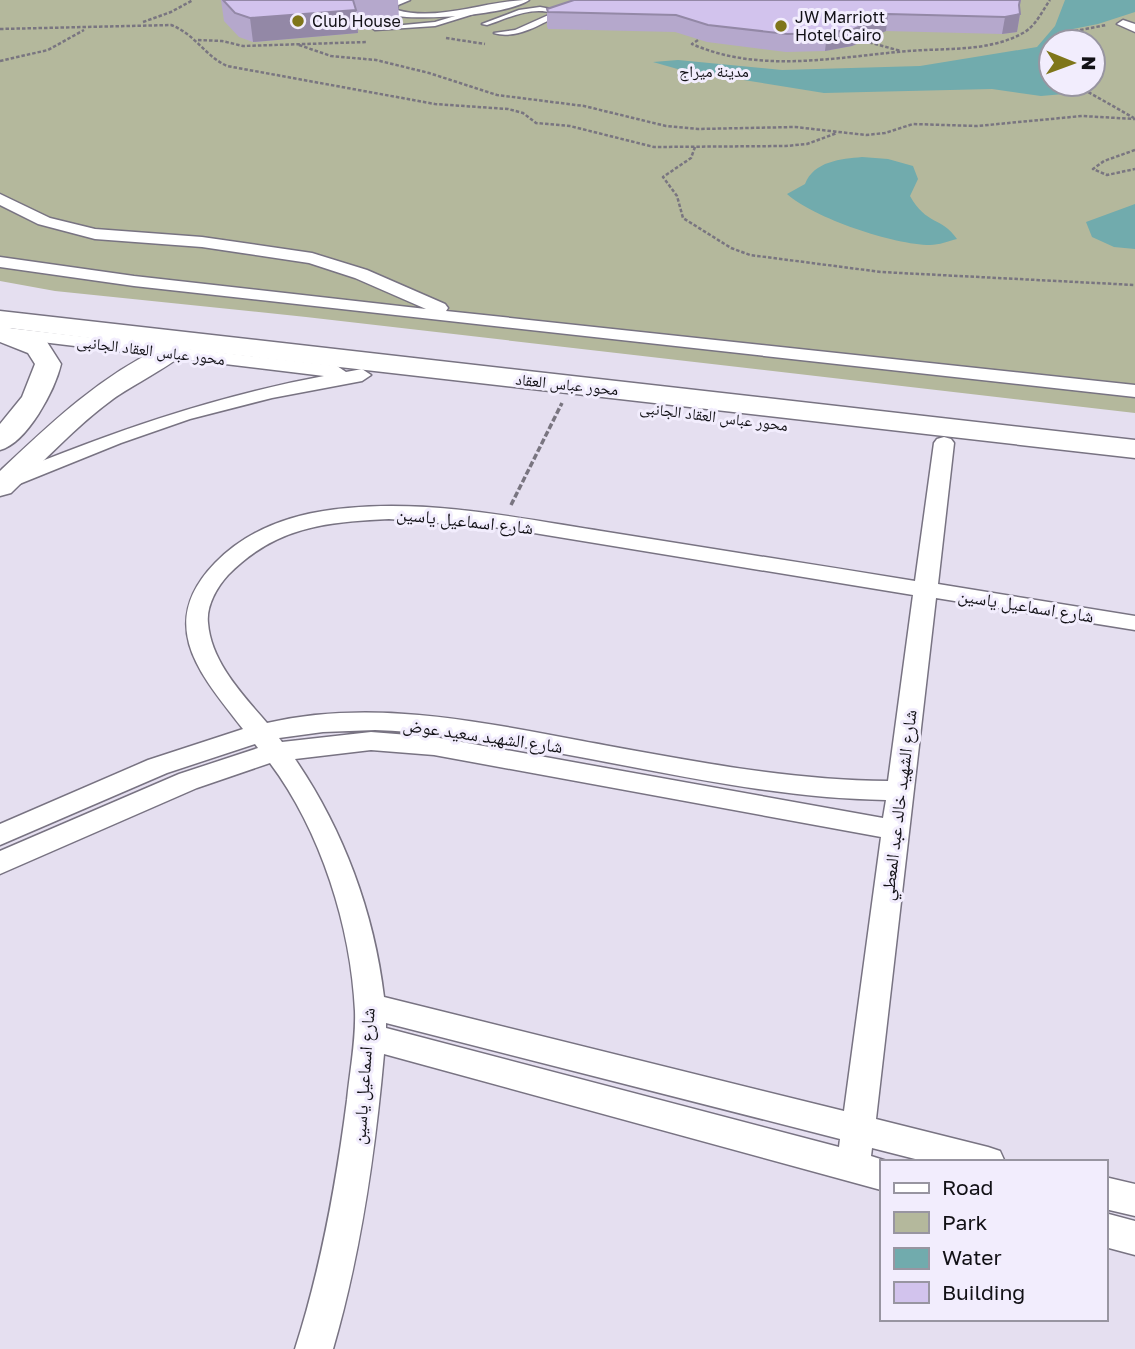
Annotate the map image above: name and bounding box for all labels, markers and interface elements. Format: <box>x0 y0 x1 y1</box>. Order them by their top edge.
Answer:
place label: JW Marriott Hotel Cairo <box>795 7 885 45</box>
place label: Club House <box>312 11 401 31</box>
marker: Club House <box>290 13 306 29</box>
marker: JW Marriott Hotel Cairo <box>773 18 789 34</box>
north arrow <box>1037 28 1107 98</box>
text: N <box>1078 56 1101 71</box>
district label: مدينة ميراج <box>679 61 749 82</box>
street label: محور عباس العقاد الجانبى <box>76 331 226 370</box>
street label: محور عباس العقاد <box>514 369 619 400</box>
street label: محور عباس العقاد الجانبى <box>639 397 789 436</box>
street label: شارع اسماعيل ياسين <box>396 502 534 539</box>
street label: شارع اسماعيل ياسين <box>956 583 1095 628</box>
street label: شارع الشهيد خالد عبد المعطي <box>875 708 925 902</box>
street label: شارع الشهيد سعيد عوض <box>402 713 564 758</box>
street label: شارع اسماعيل ياسين <box>347 1007 380 1145</box>
legend <box>880 1160 1107 1321</box>
text: Road <box>942 1174 993 1200</box>
text: Park <box>942 1209 988 1235</box>
text: Water <box>942 1244 1002 1270</box>
text: Building <box>942 1279 1025 1305</box>

